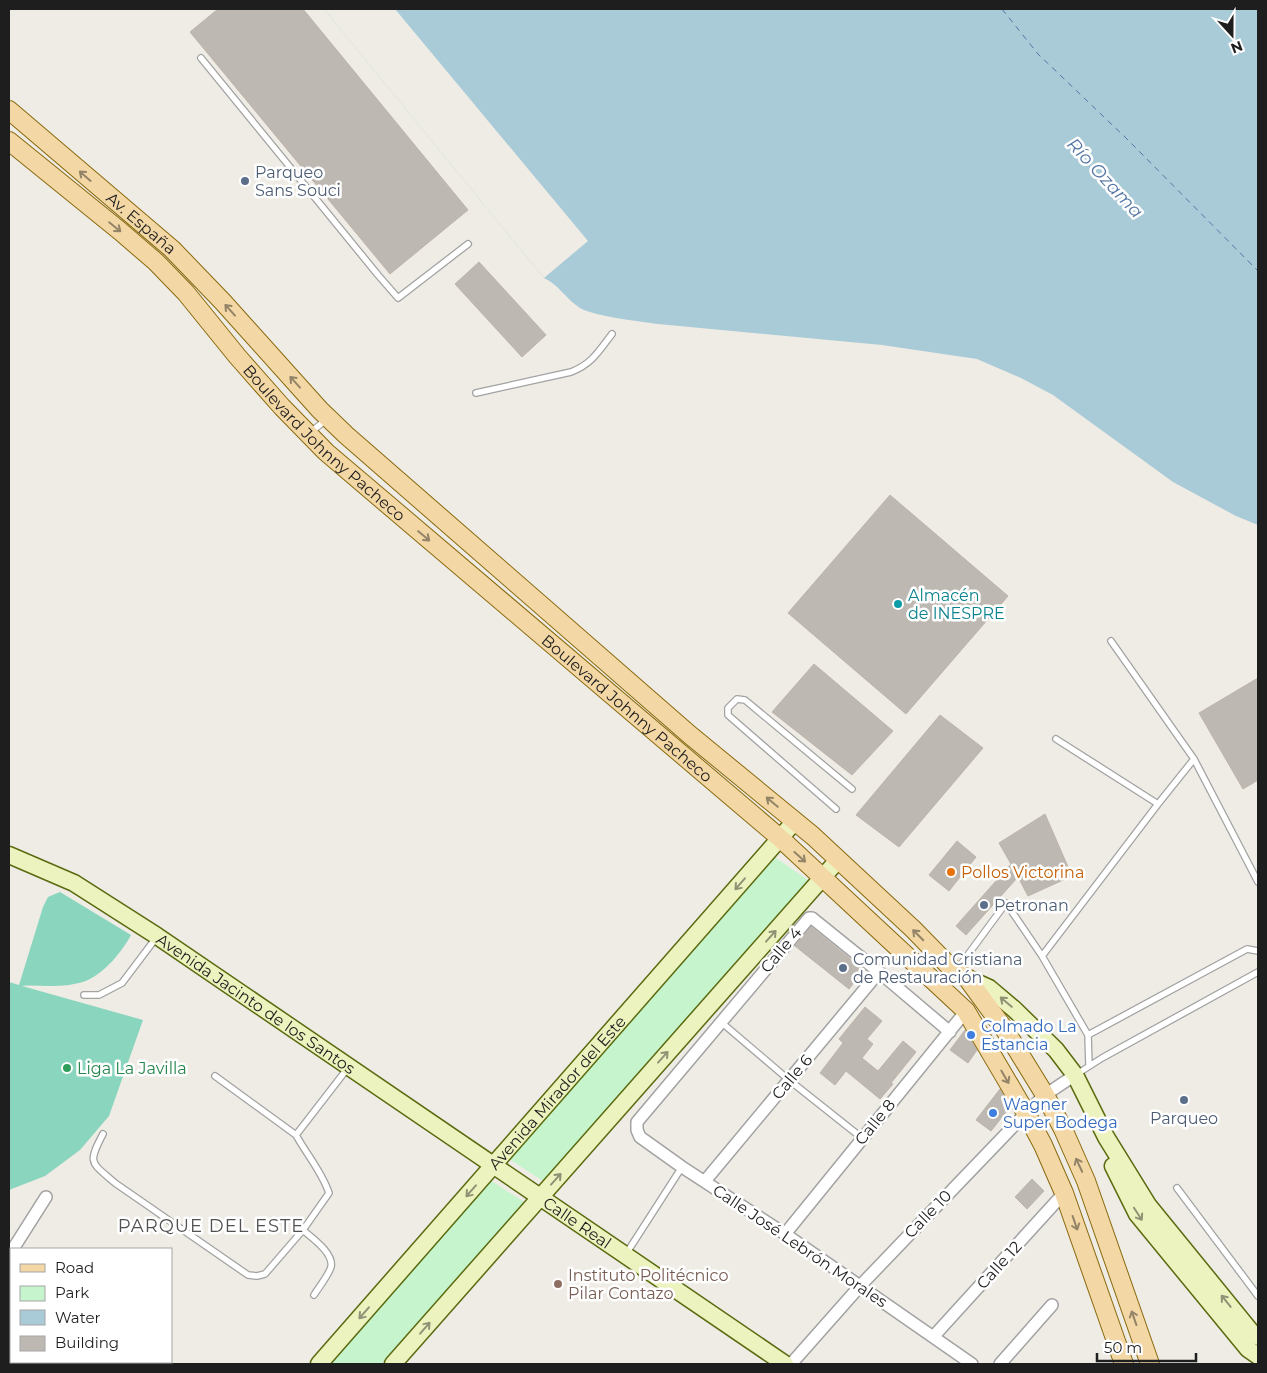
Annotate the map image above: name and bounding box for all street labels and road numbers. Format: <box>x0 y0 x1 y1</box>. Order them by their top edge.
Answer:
street label: Av. España <box>103 188 180 258</box>
street label: Boulevard Johnny Pacheco <box>239 361 409 525</box>
street label: Boulevard Johnny Pacheco <box>538 630 716 786</box>
street label: Calle 4 <box>756 923 806 977</box>
street label: Avenida Jacinto de los Santos <box>153 929 359 1078</box>
street label: Avenida Mirador del Este <box>484 1012 630 1173</box>
street label: Calle 6 <box>768 1050 816 1103</box>
street label: Calle 8 <box>851 1095 899 1149</box>
street label: Calle José Lebrón Morales <box>709 1180 891 1312</box>
street label: Calle 10 <box>901 1186 955 1242</box>
street label: Calle Real <box>540 1193 615 1252</box>
street label: Calle 12 <box>973 1237 1025 1293</box>

